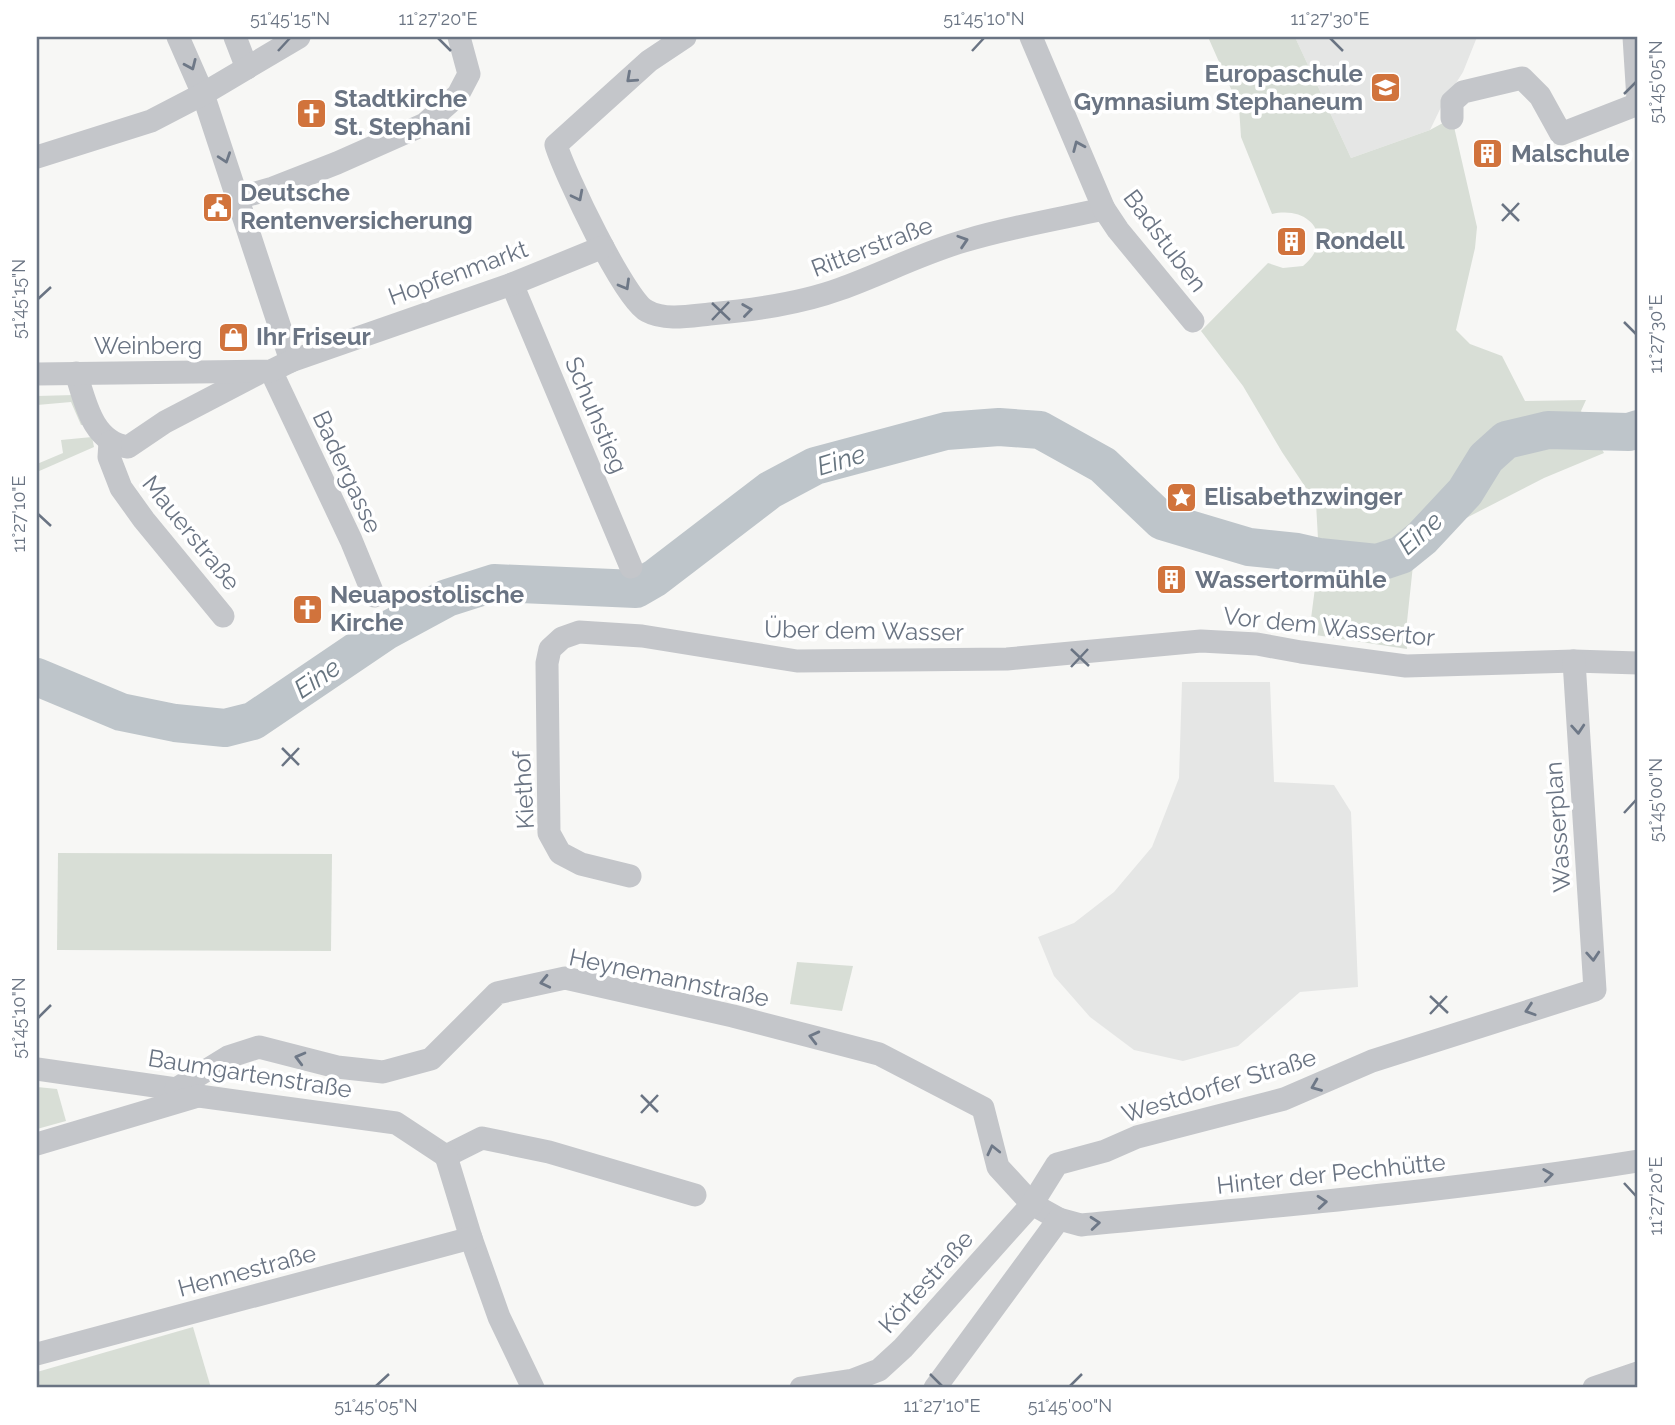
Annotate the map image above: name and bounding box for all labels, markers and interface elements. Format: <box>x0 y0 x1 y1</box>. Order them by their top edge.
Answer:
text: 51°45'15"N <box>250 8 330 29</box>
text: 11°27'20"E <box>399 8 477 29</box>
text: 51°45'10"N <box>943 8 1025 29</box>
text: 11°27'30"E <box>1291 8 1370 29</box>
text: 51°45'05"N <box>1645 40 1666 124</box>
one-way arrow <box>183 58 197 70</box>
place label: Europaschule Gymnasium Stephaneum <box>1074 59 1363 116</box>
one-way arrow <box>626 70 639 82</box>
school or university icon: Europaschule Gymnasium Stephaneum <box>1369 71 1403 105</box>
place label: Stadtkirche St. Stephani <box>334 84 471 141</box>
church icon: Stadtkirche St. Stephani <box>294 96 328 130</box>
building icon: Malschule <box>1471 137 1505 171</box>
place label: Malschule <box>1511 139 1630 168</box>
one-way arrow <box>1072 141 1086 153</box>
one-way arrow <box>217 152 231 164</box>
place label: Deutsche Rentenversicherung <box>240 178 473 235</box>
street label: Badstuben <box>1117 184 1213 298</box>
one-way arrow <box>569 189 583 201</box>
public building icon: Deutsche Rentenversicherung <box>200 190 234 224</box>
street label: Ritterstraße <box>807 210 937 283</box>
building icon: Rondell <box>1275 224 1309 258</box>
place label: Rondell <box>1315 226 1405 255</box>
street label: Hopfenmarkt <box>384 234 532 311</box>
one-way arrow <box>956 235 969 249</box>
text: 51°45'15"N <box>8 259 29 339</box>
one-way arrow <box>617 277 630 290</box>
text: 11°27'30"E <box>1645 294 1666 373</box>
one-way arrow <box>741 302 753 317</box>
shop icon: Ihr Friseur <box>216 320 250 354</box>
place label: Ihr Friseur <box>256 322 371 351</box>
street label: Weinberg <box>94 331 202 360</box>
street label: Schuhstieg <box>559 352 634 477</box>
street label: Badergasse <box>307 406 388 537</box>
water label: Eine <box>813 438 869 482</box>
street label: Mauerstraße <box>136 469 246 596</box>
text: 11°27'10"E <box>8 475 29 553</box>
place icon: Elisabethzwinger <box>1164 480 1198 514</box>
place label: Elisabethzwinger <box>1204 482 1402 511</box>
water label: Eine <box>1392 505 1448 561</box>
building icon: Wassertormühle <box>1155 563 1189 597</box>
place label: Wassertormühle <box>1195 565 1387 594</box>
place label: Neuapostolische Kirche <box>330 580 524 637</box>
church icon: Neuapostolische Kirche <box>290 592 324 626</box>
street label: Vor dem Wassertor <box>1222 601 1437 652</box>
street label: Über dem Wasser <box>764 614 965 647</box>
water label: Eine <box>288 652 346 704</box>
one-way arrow <box>1571 724 1586 735</box>
street label: Kiethof <box>507 749 540 830</box>
text: 51°45'00"N <box>1645 758 1666 842</box>
street label: Wasserplan <box>1538 761 1577 893</box>
street label: Heynemannstraße <box>566 942 772 1013</box>
one-way arrow <box>1585 951 1600 962</box>
one-way arrow <box>539 974 551 988</box>
text: 51°45'10"N <box>8 977 29 1059</box>
one-way arrow <box>1525 1002 1537 1017</box>
one-way arrow <box>808 1031 820 1045</box>
street label: Westdorfer Straße <box>1118 1042 1319 1129</box>
street label: Baumgartenstraße <box>146 1043 354 1104</box>
one-way arrow <box>294 1052 306 1066</box>
one-way arrow <box>1311 1077 1323 1091</box>
one-way arrow <box>987 1144 1002 1156</box>
street label: Hinter der Pechhütte <box>1215 1147 1447 1200</box>
text: 11°27'20"E <box>1645 1157 1666 1235</box>
one-way arrow <box>1542 1168 1554 1183</box>
one-way arrow <box>1317 1195 1328 1210</box>
one-way arrow <box>1090 1216 1101 1231</box>
street label: Körtestraße <box>872 1225 979 1339</box>
street label: Hennestraße <box>174 1238 319 1303</box>
text: 51°45'05"N <box>334 1395 418 1416</box>
text: 11°27'10"E <box>903 1395 981 1416</box>
text: 51°45'00"N <box>1028 1395 1112 1416</box>

